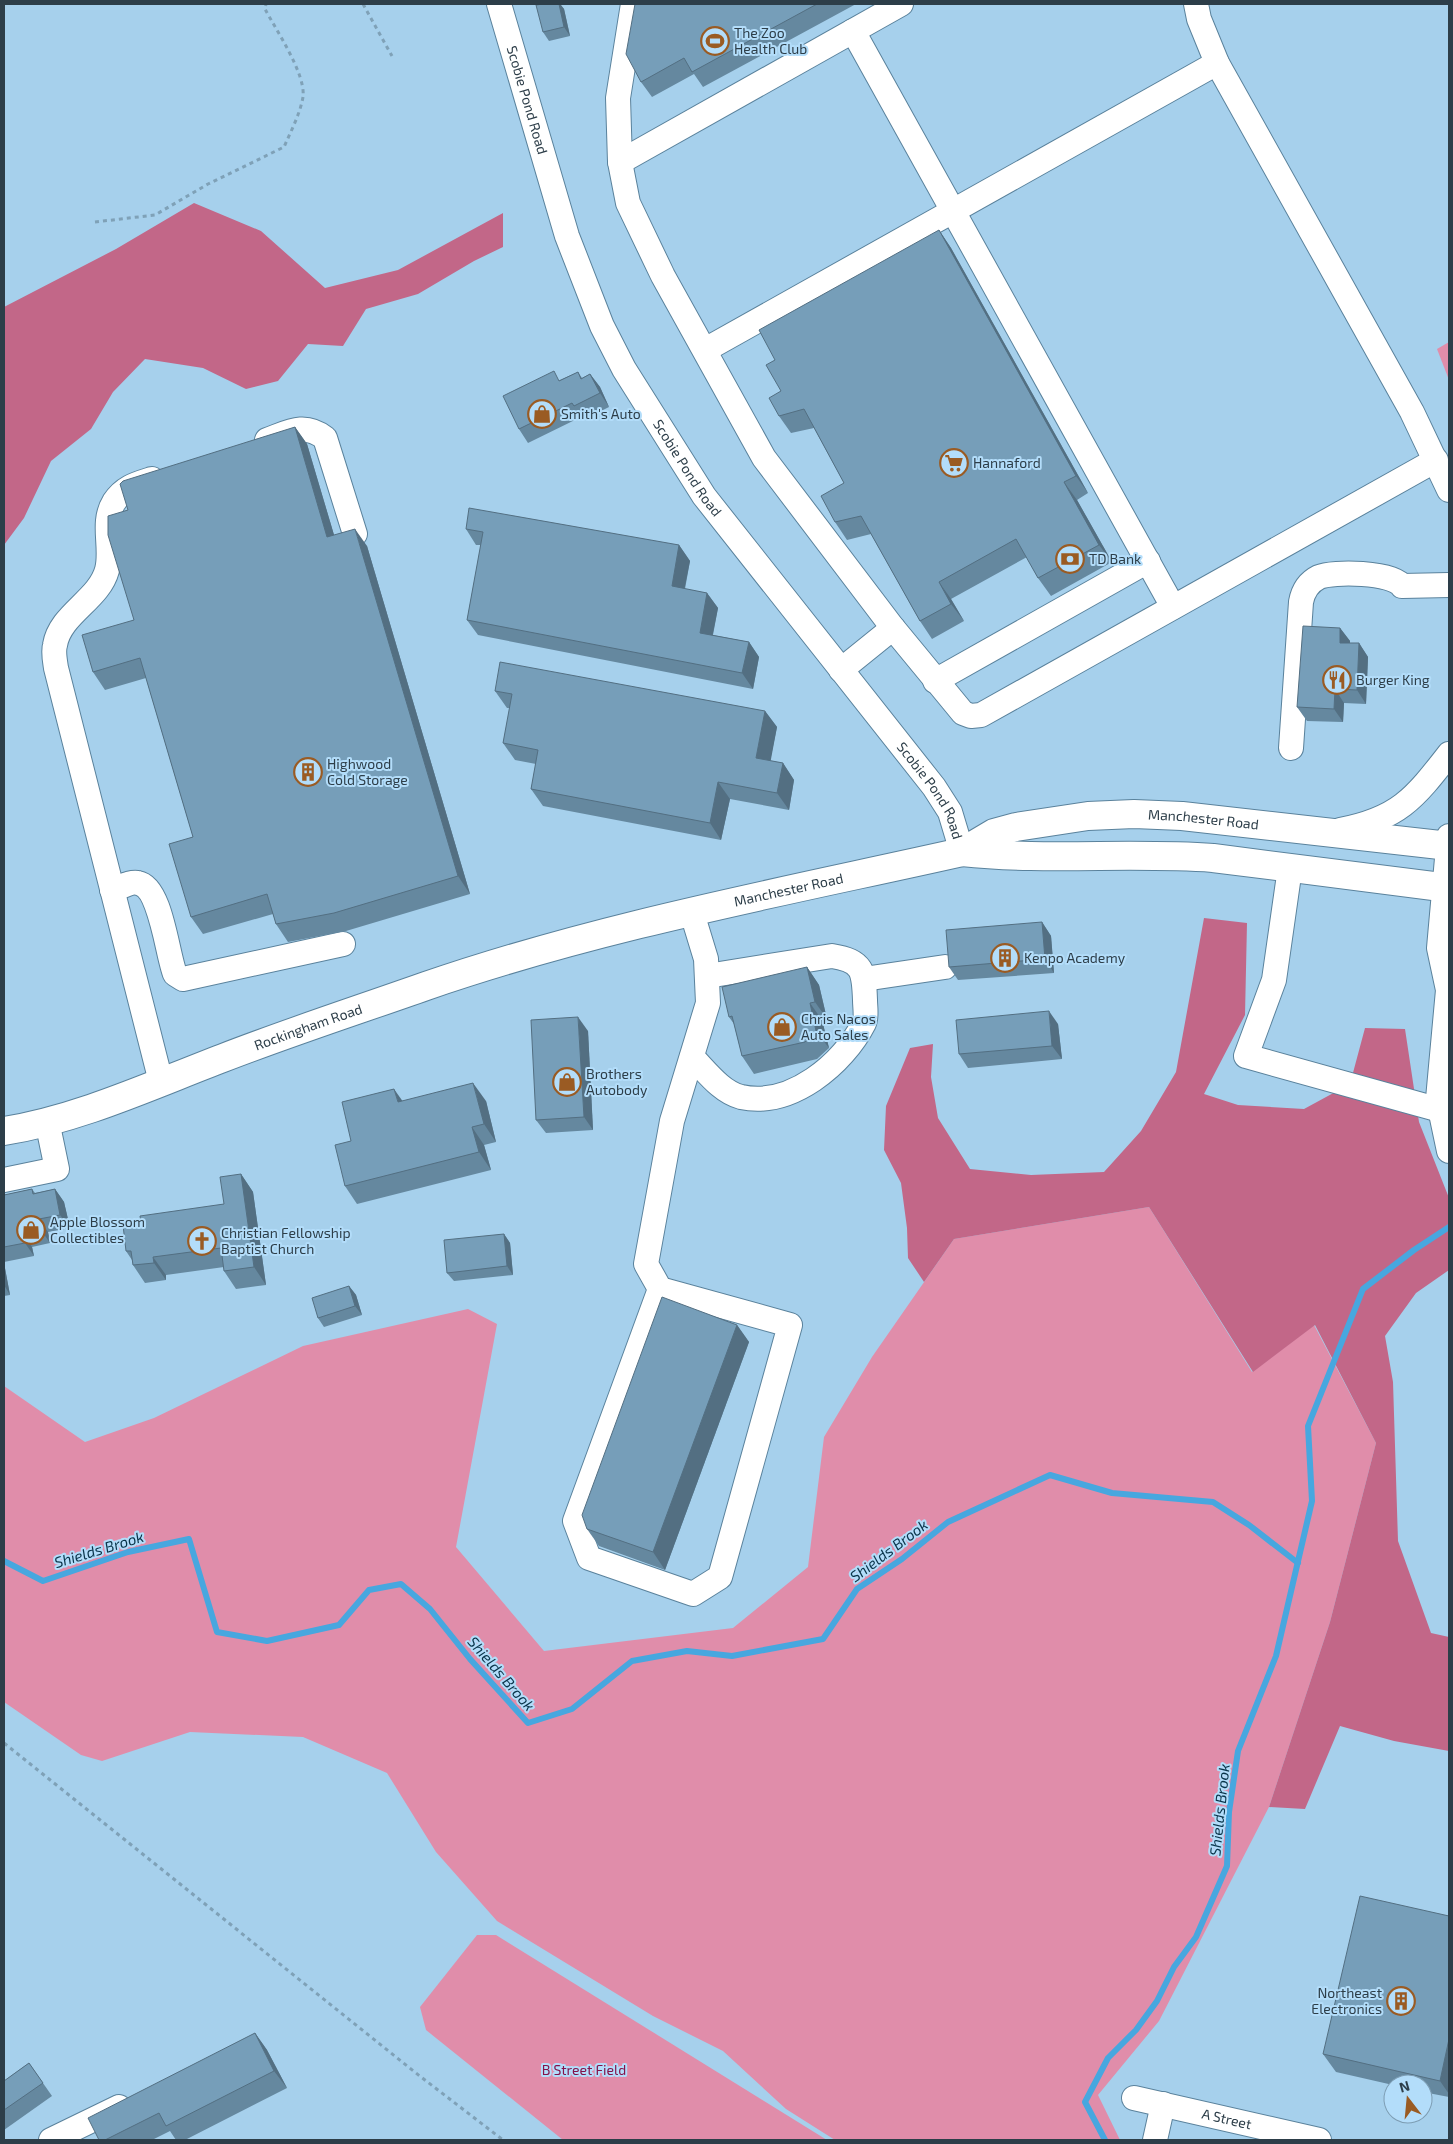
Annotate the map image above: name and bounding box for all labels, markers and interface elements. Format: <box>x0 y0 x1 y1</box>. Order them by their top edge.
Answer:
place label: The Zoo Health Club <box>734 24 807 57</box>
sports icon: The Zoo Health Club <box>700 26 730 56</box>
street label: Scobie Pond Road <box>504 44 552 156</box>
shop icon: Smith's Auto <box>527 399 557 429</box>
place label: Smith's Auto <box>561 405 641 422</box>
street label: Scobie Pond Road <box>650 416 726 519</box>
supermarket icon: Hannaford <box>939 448 969 478</box>
place label: Hannaford <box>973 454 1041 471</box>
bank icon: TD Bank <box>1055 544 1085 574</box>
place label: TD Bank <box>1089 550 1141 567</box>
restaurant icon: Burger King <box>1322 665 1352 695</box>
place label: Burger King <box>1356 671 1430 688</box>
street label: Scobie Pond Road <box>894 738 967 841</box>
place label: Highwood Cold Storage <box>327 755 408 788</box>
building icon: Highwood Cold Storage <box>293 757 323 787</box>
street label: Manchester Road <box>1148 806 1260 833</box>
street label: Manchester Road <box>732 869 845 910</box>
building icon: Kenpo Academy <box>990 943 1020 973</box>
place label: Kenpo Academy <box>1024 949 1126 966</box>
street label: Rockingham Road <box>252 1000 364 1053</box>
place label: Chris Nacos Auto Sales <box>801 1010 876 1043</box>
shop icon: Chris Nacos Auto Sales <box>767 1012 797 1042</box>
place label: Brothers Autobody <box>586 1065 648 1098</box>
shop icon: Brothers Autobody <box>552 1067 582 1097</box>
place label: Apple Blossom Collectibles <box>50 1213 145 1246</box>
shop icon: Apple Blossom Collectibles <box>16 1215 46 1245</box>
place label: Christian Fellowship Baptist Church <box>221 1224 351 1257</box>
church icon: Christian Fellowship Baptist Church <box>187 1226 217 1256</box>
water label: Shields Brook <box>846 1515 931 1585</box>
water label: Shields Brook <box>52 1527 146 1571</box>
water label: Shields Brook <box>465 1633 539 1714</box>
water label: Shields Brook <box>1205 1763 1233 1857</box>
place label: Northeast Electronics <box>1311 1984 1382 2017</box>
building icon: Northeast Electronics <box>1386 1986 1416 2016</box>
park label: B Street Field <box>542 2061 626 2078</box>
north arrow <box>1383 2074 1433 2124</box>
text: N <box>1397 2076 1411 2096</box>
street label: A Street <box>1200 2105 1253 2132</box>

